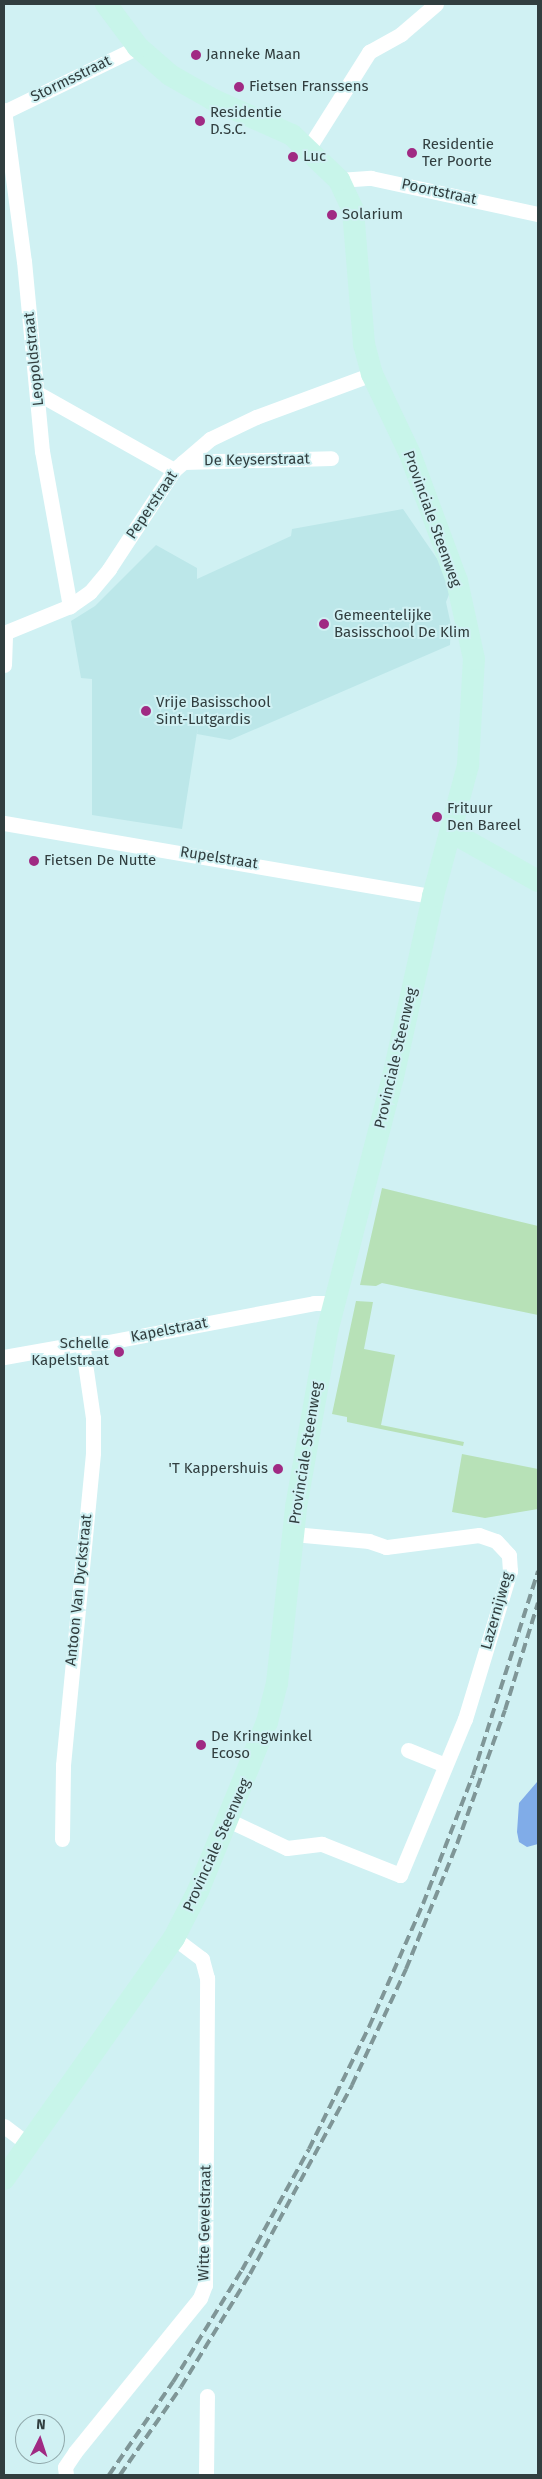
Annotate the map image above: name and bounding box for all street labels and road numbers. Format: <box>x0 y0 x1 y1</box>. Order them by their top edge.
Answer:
street label: Stormsstraat <box>28 52 114 106</box>
street label: Poortstraat <box>400 175 478 209</box>
street label: Leopoldstraat <box>20 311 48 407</box>
street label: Provinciale Steenweg <box>399 448 465 590</box>
street label: De Keyserstraat <box>204 450 310 470</box>
street label: Peperstraat <box>123 467 181 543</box>
street label: Rupelstraat <box>179 843 259 873</box>
street label: Provinciale Steenweg <box>371 986 421 1130</box>
street label: Kapelstraat <box>129 1314 209 1346</box>
street label: Provinciale Steenweg <box>286 1380 326 1526</box>
street label: Antoon Van Dyckstraat <box>62 1513 96 1667</box>
street label: Lazernijweg <box>477 1570 517 1652</box>
street label: Provinciale Steenweg <box>179 1776 255 1914</box>
street label: Witte Gevelstraat <box>195 2165 215 2281</box>

